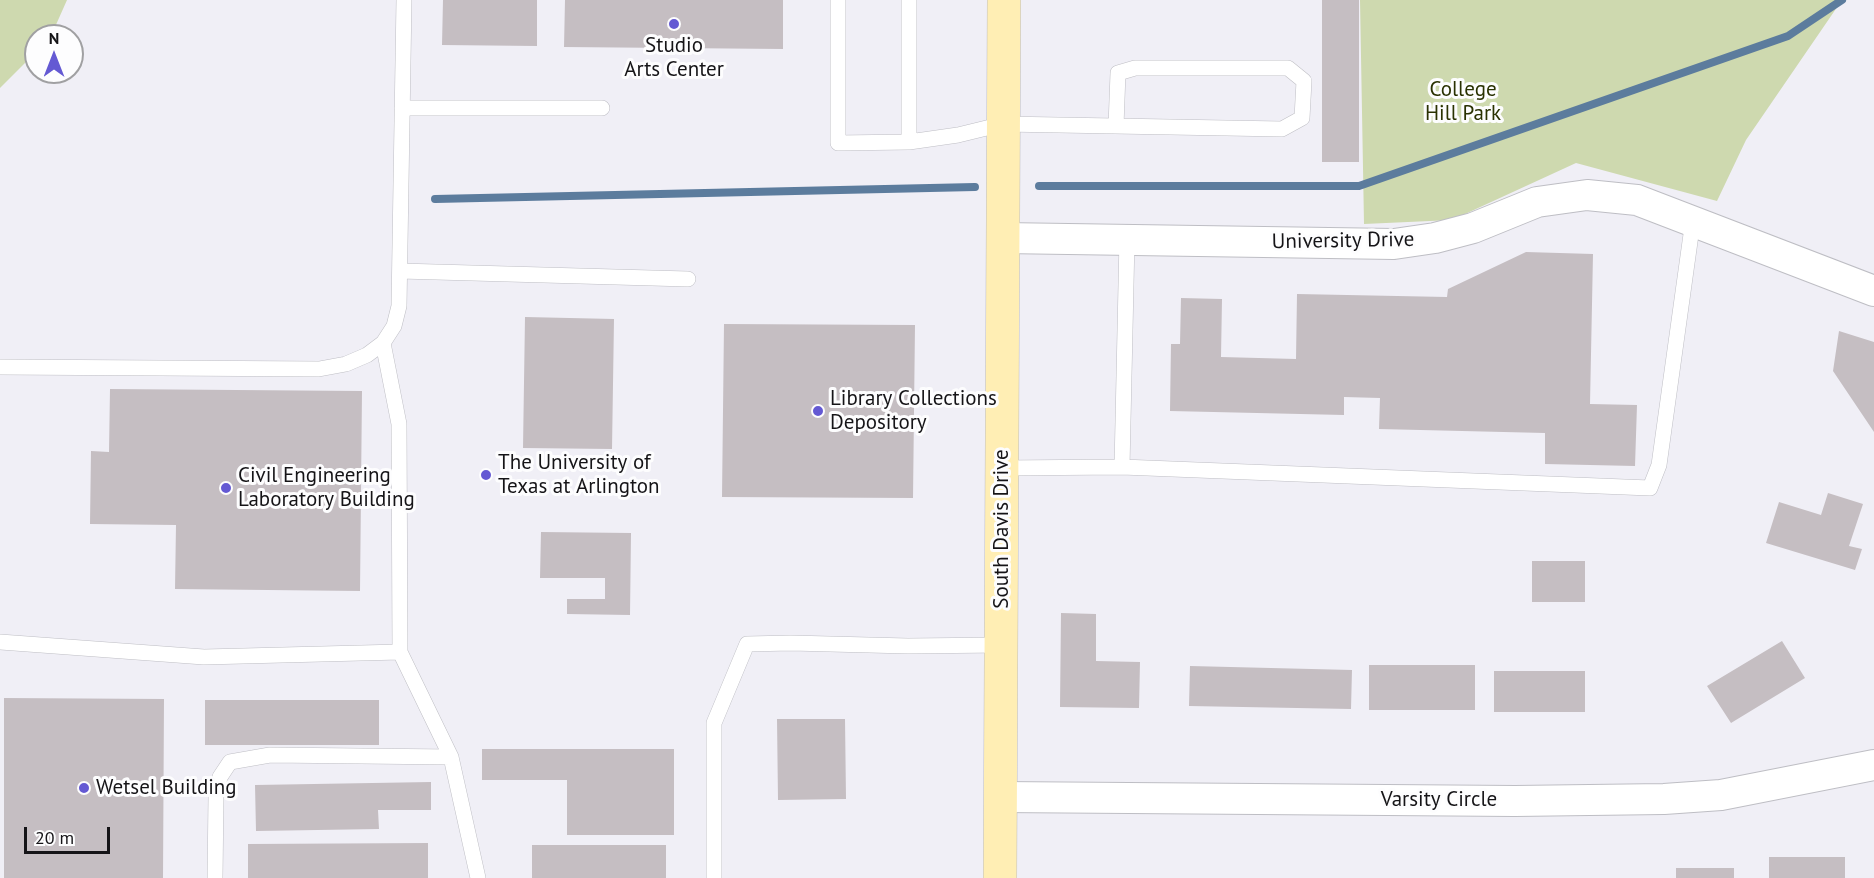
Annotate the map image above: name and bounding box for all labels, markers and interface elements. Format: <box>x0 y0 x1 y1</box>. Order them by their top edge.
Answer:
marker: Studio Arts Center <box>667 17 681 31</box>
north arrow <box>24 24 84 84</box>
text: N <box>49 28 59 48</box>
place label: Studio Arts Center <box>624 33 724 83</box>
park label: College Hill Park <box>1425 77 1501 127</box>
street label: University Drive <box>1272 227 1414 255</box>
place label: Library Collections Depository <box>830 386 997 436</box>
marker: Library Collections Depository <box>811 404 825 418</box>
street label: South Davis Drive <box>989 449 1015 609</box>
place label: The University of Texas at Arlington <box>498 450 660 500</box>
place label: Civil Engineering Laboratory Building <box>238 463 415 513</box>
marker: The University of Texas at Arlington <box>479 468 493 482</box>
marker: Civil Engineering Laboratory Building <box>219 481 233 495</box>
place label: Wetsel Building <box>96 775 237 801</box>
marker: Wetsel Building <box>77 781 91 795</box>
street label: Varsity Circle <box>1381 787 1497 813</box>
scale bar <box>27 815 112 853</box>
text: 20 m <box>35 826 74 849</box>

